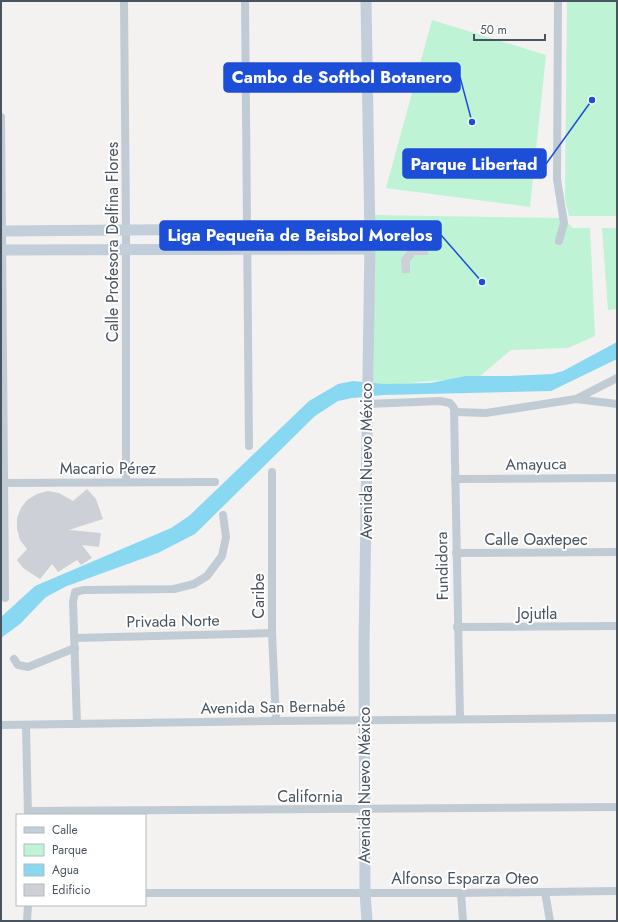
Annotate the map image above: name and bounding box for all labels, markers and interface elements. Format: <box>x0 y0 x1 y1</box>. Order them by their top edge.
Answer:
scale bar <box>474 16 545 42</box>
text: 50 m <box>480 21 507 39</box>
callout: Cambo de Softbol Botanero <box>224 63 460 92</box>
text: Cambo de Softbol Botanero <box>232 65 452 89</box>
street label: Calle Profesora Delfina Flores <box>101 142 124 342</box>
callout: Parque Libertad <box>403 149 546 178</box>
text: Parque Libertad <box>410 152 538 176</box>
callout: Liga Pequeña de Beisbol Morelos <box>160 221 441 250</box>
text: Liga Pequeña de Beisbol Morelos <box>167 223 433 247</box>
street label: Avenida Nuevo México <box>355 382 378 539</box>
street label: Amayuca <box>505 452 567 476</box>
street label: Macario Pérez <box>60 457 157 480</box>
street label: Calle Oaxtepec <box>484 528 588 551</box>
street label: Fundidora <box>430 531 454 601</box>
street label: Caribe <box>247 573 270 619</box>
street label: Jojutla <box>515 602 557 625</box>
street label: Privada Norte <box>126 609 220 633</box>
street label: Avenida San Bernabé <box>200 694 346 720</box>
street label: Avenida Nuevo México <box>353 706 376 863</box>
street label: California <box>277 785 343 808</box>
legend <box>16 814 146 906</box>
text: Calle <box>52 821 78 839</box>
text: Parque <box>52 841 87 859</box>
text: Agua <box>52 861 79 879</box>
street label: Alfonso Esparza Oteo <box>391 867 539 890</box>
text: Edificio <box>52 881 91 899</box>

